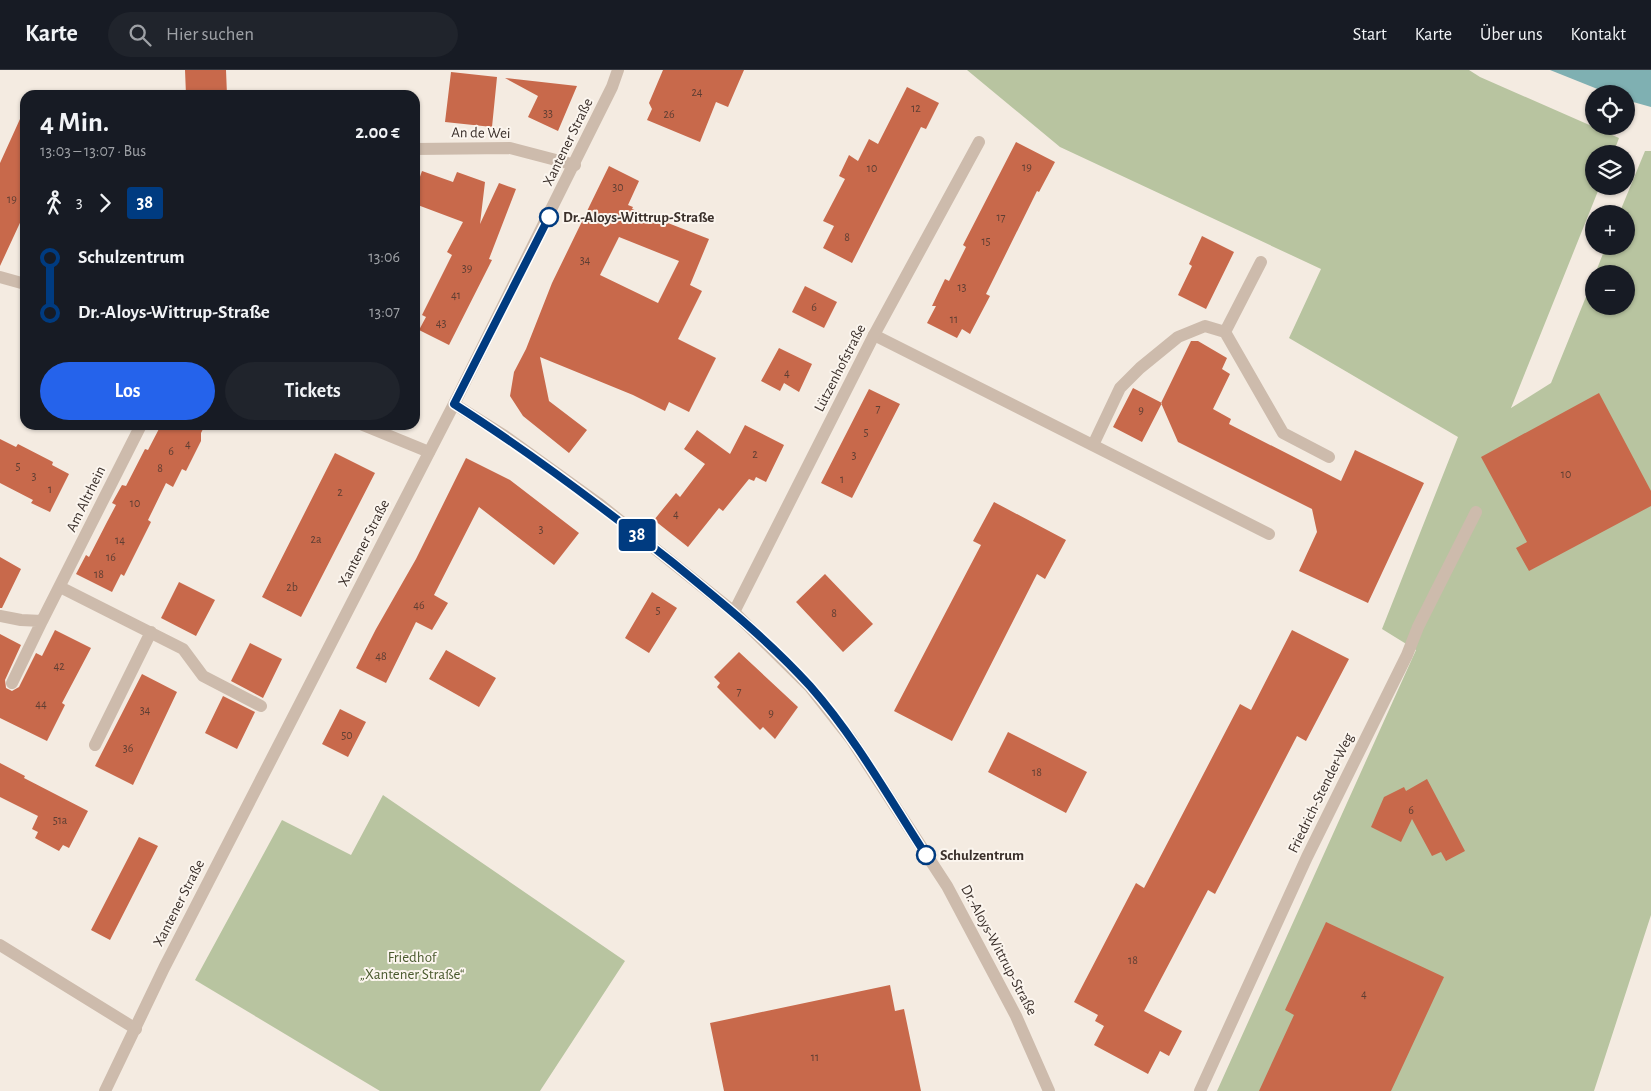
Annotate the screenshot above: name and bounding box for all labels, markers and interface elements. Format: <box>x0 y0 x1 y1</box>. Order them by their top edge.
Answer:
search box <box>108 12 458 57</box>
icon: search <box>126 21 154 49</box>
text: Karte <box>25 22 78 46</box>
text: Hier suchen <box>166 25 254 44</box>
text: Start <box>1353 26 1387 44</box>
text: Karte <box>1415 26 1452 44</box>
text: Über uns <box>1480 26 1543 44</box>
text: Kontakt <box>1571 26 1626 44</box>
map controls <box>1585 85 1635 315</box>
button: locate <box>1585 85 1635 135</box>
house number: 24 <box>691 86 703 98</box>
street label: Xantener Straße <box>540 96 596 188</box>
house number: 12 <box>911 102 921 114</box>
house number: 33 <box>543 107 553 119</box>
house number: 26 <box>663 108 675 120</box>
text: 4 Min. <box>40 109 109 137</box>
text: 2.00 € <box>355 123 400 142</box>
street label: An de Wei <box>451 125 511 141</box>
text: 13:03 – 13:07 · Bus <box>40 143 146 159</box>
button: layers <box>1585 145 1635 195</box>
house number: 19 <box>1022 161 1032 173</box>
house number: 10 <box>867 162 877 174</box>
house number: 30 <box>612 181 624 193</box>
icon: walk <box>40 189 68 217</box>
icon: forward <box>91 189 119 217</box>
house number: 19 <box>7 193 17 205</box>
text: 3 <box>76 194 83 210</box>
text: 38 <box>137 194 153 212</box>
button: + <box>1585 205 1635 255</box>
marker: Dr.-Aloys-Wittrup-Straße <box>539 207 559 227</box>
place label: Dr.-Aloys-Wittrup-Straße <box>563 210 714 225</box>
house number: 17 <box>996 211 1006 223</box>
house number: 8 <box>844 231 850 243</box>
house number: 15 <box>981 235 991 247</box>
text: Schulzentrum <box>78 248 185 267</box>
text: 13:06 <box>368 249 400 265</box>
house number: 34 <box>580 254 591 266</box>
house number: 39 <box>462 262 473 274</box>
button: − <box>1585 265 1635 315</box>
house number: 13 <box>957 281 967 293</box>
house number: 41 <box>451 289 461 301</box>
house number: 6 <box>811 301 817 313</box>
text: Dr.-Aloys-Wittrup-Straße <box>78 303 270 322</box>
text: 13:07 <box>369 304 400 320</box>
house number: 11 <box>950 313 958 325</box>
house number: 43 <box>436 317 446 329</box>
street label: Lützenhofstraße <box>812 322 868 414</box>
button: Los <box>40 362 215 420</box>
button: Tickets <box>225 362 400 420</box>
house number: 4 <box>784 367 790 379</box>
house number: 7 <box>875 402 881 414</box>
house number: 9 <box>1138 404 1144 416</box>
house number: 5 <box>863 426 869 438</box>
house number: 4 <box>185 438 191 450</box>
house number: 6 <box>168 445 174 457</box>
house number: 2 <box>752 448 758 460</box>
house number: 3 <box>852 449 857 461</box>
house number: 5 <box>15 460 21 472</box>
house number: 8 <box>157 462 163 474</box>
street label: Am Altrhein <box>64 464 108 534</box>
house number: 10 <box>1561 468 1571 480</box>
house number: 3 <box>32 470 37 482</box>
house number: 1 <box>840 473 844 485</box>
house number: 1 <box>48 483 52 495</box>
house number: 2 <box>337 486 343 498</box>
house number: 10 <box>130 497 140 509</box>
street label: Xantener Straße <box>336 497 392 589</box>
house number: 4 <box>673 508 679 520</box>
line badge: 38 <box>614 519 660 551</box>
house number: 3 <box>539 523 544 535</box>
text: 38 <box>629 526 645 544</box>
house number: 2a <box>310 533 322 545</box>
house number: 14 <box>115 534 125 546</box>
house number: 16 <box>106 551 116 563</box>
house number: 18 <box>94 568 104 580</box>
house number: 2b <box>286 581 298 593</box>
house number: 46 <box>413 599 425 611</box>
house number: 5 <box>655 604 661 616</box>
house number: 8 <box>831 607 837 619</box>
house number: 48 <box>375 650 387 662</box>
house number: 42 <box>53 660 65 672</box>
house number: 7 <box>736 685 742 697</box>
house number: 44 <box>35 698 47 710</box>
house number: 34 <box>140 704 151 716</box>
house number: 9 <box>768 707 774 719</box>
house number: 50 <box>341 729 353 741</box>
street label: Friedrich-Stender-Weg <box>1285 730 1357 855</box>
house number: 36 <box>123 742 134 754</box>
house number: 18 <box>1032 766 1042 778</box>
house number: 6 <box>1408 804 1414 816</box>
house number: 51a <box>53 814 68 826</box>
marker: Schulzentrum <box>916 845 936 865</box>
place label: Schulzentrum <box>940 848 1024 863</box>
street label: Xantener Straße <box>151 857 207 949</box>
street label: Dr.-Aloys-Wittrup-Straße <box>958 882 1040 1018</box>
park label: Friedhof „Xantener Straße“ <box>360 950 465 982</box>
house number: 18 <box>1128 954 1138 966</box>
house number: 4 <box>1361 988 1367 1000</box>
house number: 11 <box>811 1051 819 1063</box>

